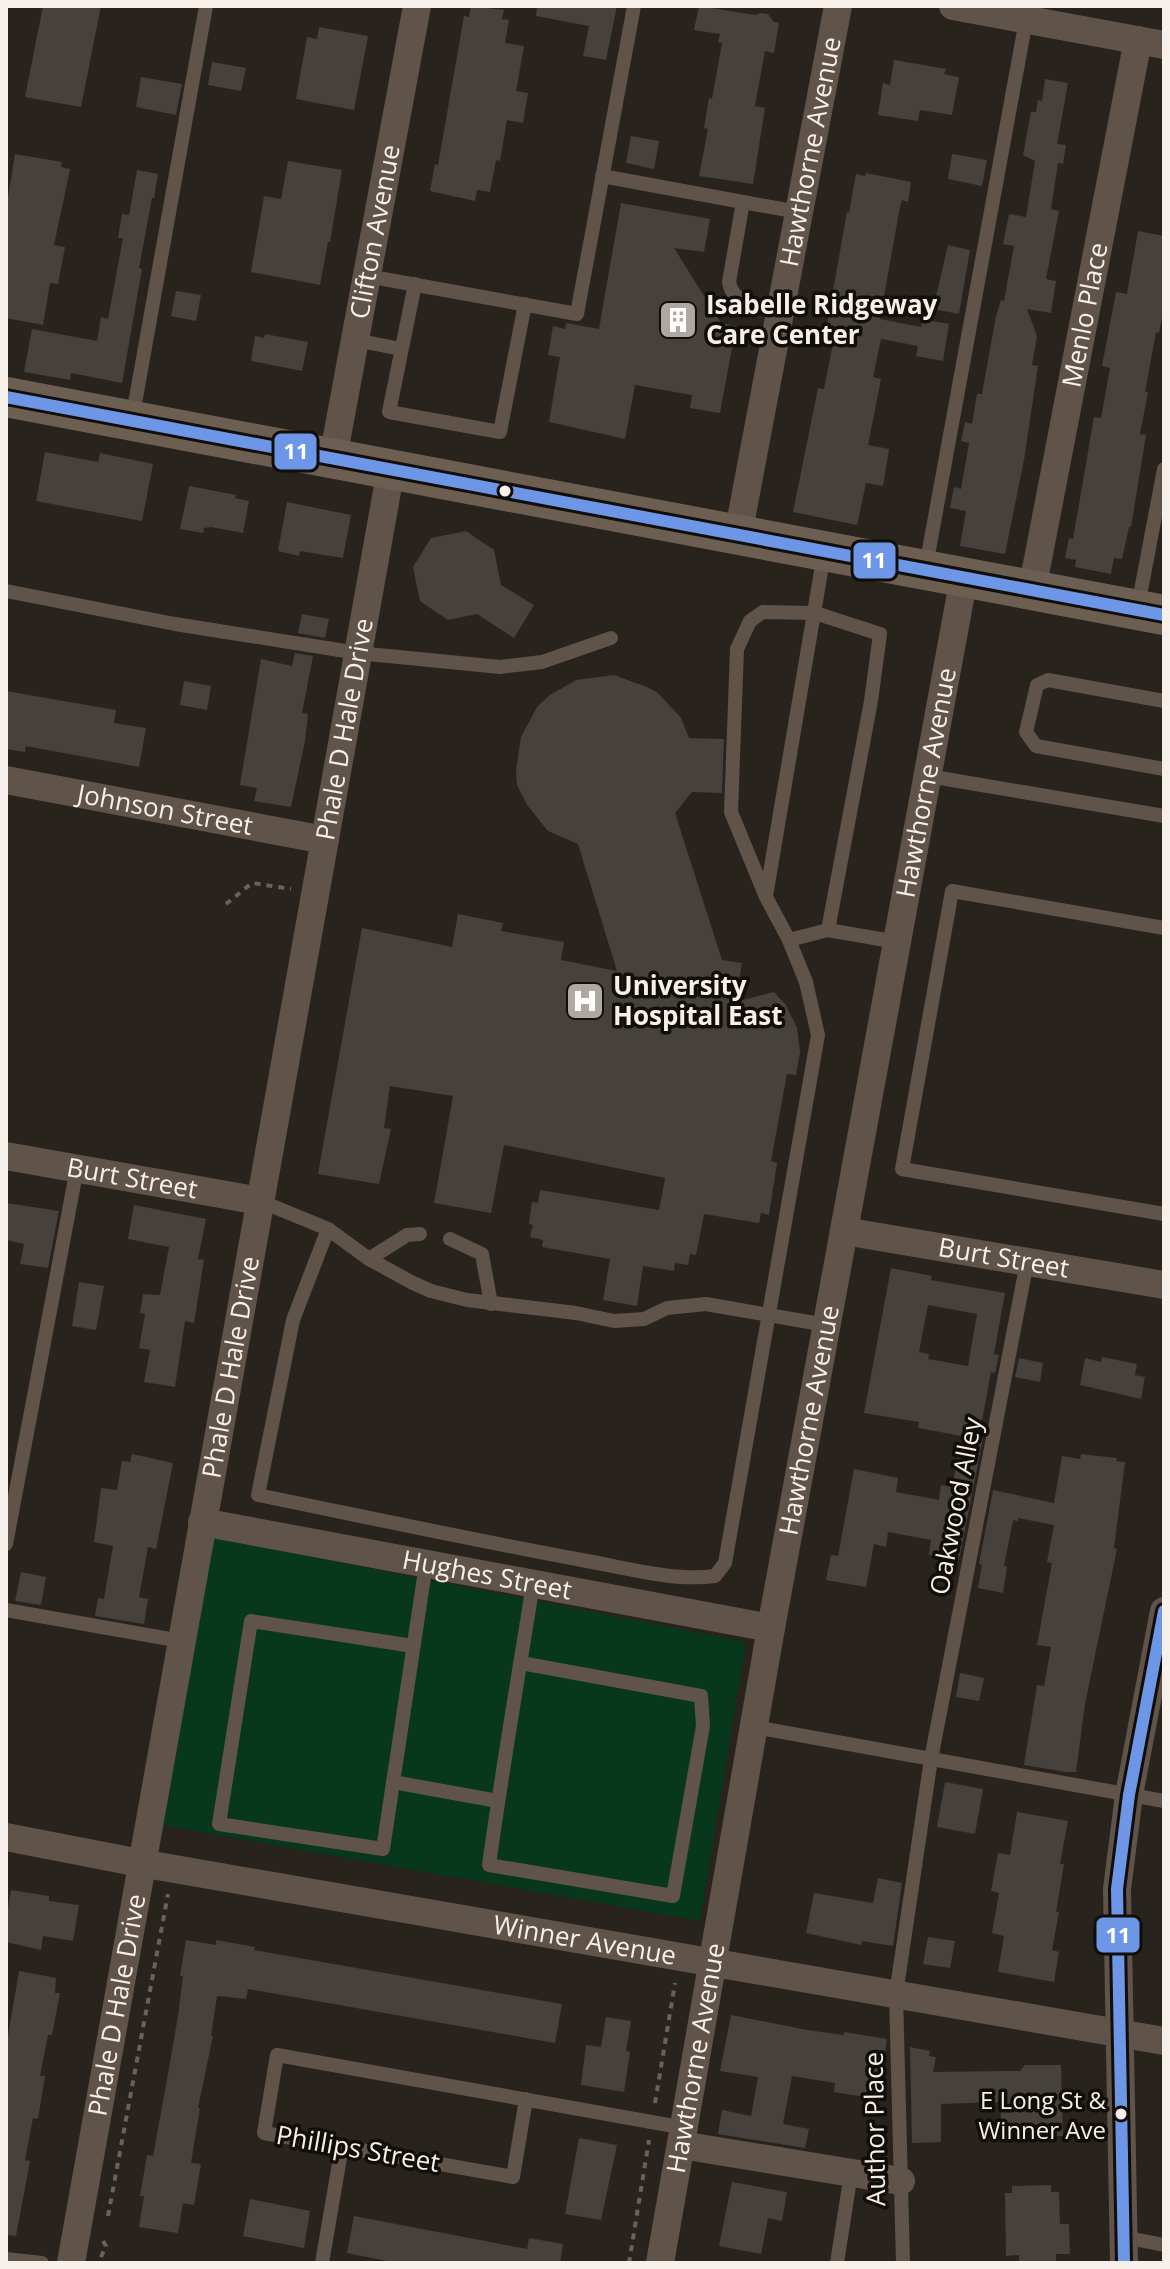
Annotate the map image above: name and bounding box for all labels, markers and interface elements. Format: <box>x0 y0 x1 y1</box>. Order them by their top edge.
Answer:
street label: Hawthorne Avenue <box>770 34 849 270</box>
street label: Clifton Avenue <box>340 142 408 322</box>
street label: Menlo Place <box>1052 239 1116 390</box>
place label: Isabelle Ridgeway Care Center <box>706 286 938 352</box>
building icon: Isabelle Ridgeway Care Center <box>657 299 699 341</box>
line badge: 11 <box>273 432 318 471</box>
text: 11 <box>283 435 309 465</box>
unlabelled marker <box>497 483 513 499</box>
line badge: 11 <box>852 541 897 580</box>
text: 11 <box>861 544 887 574</box>
street label: Phale D Hale Drive <box>306 615 381 843</box>
street label: Hawthorne Avenue <box>886 665 964 901</box>
street label: Johnson Street <box>72 774 256 843</box>
place label: University Hospital East <box>613 967 782 1033</box>
hospital icon: University Hospital East <box>564 980 606 1022</box>
street label: Burt Street <box>64 1148 200 1207</box>
street label: Burt Street <box>936 1228 1072 1286</box>
street label: Phale D Hale Drive <box>192 1253 267 1481</box>
street label: Hawthorne Avenue <box>769 1302 847 1538</box>
street label: Oakwood Alley <box>920 1413 990 1597</box>
street label: Hughes Street <box>400 1541 575 1608</box>
street label: Phale D Hale Drive <box>79 1891 153 2119</box>
street label: Winner Avenue <box>491 1906 679 1973</box>
line badge: 11 <box>1095 1916 1141 1954</box>
text: 11 <box>1105 1919 1131 1949</box>
street label: Hawthorne Avenue <box>657 1940 733 2176</box>
street label: Author Place <box>855 2052 893 2206</box>
place label: E Long St & Winner Ave <box>978 2083 1107 2146</box>
marker: E Long St & Winner Ave <box>1113 2106 1129 2122</box>
street label: Phillips Street <box>274 2116 443 2180</box>

